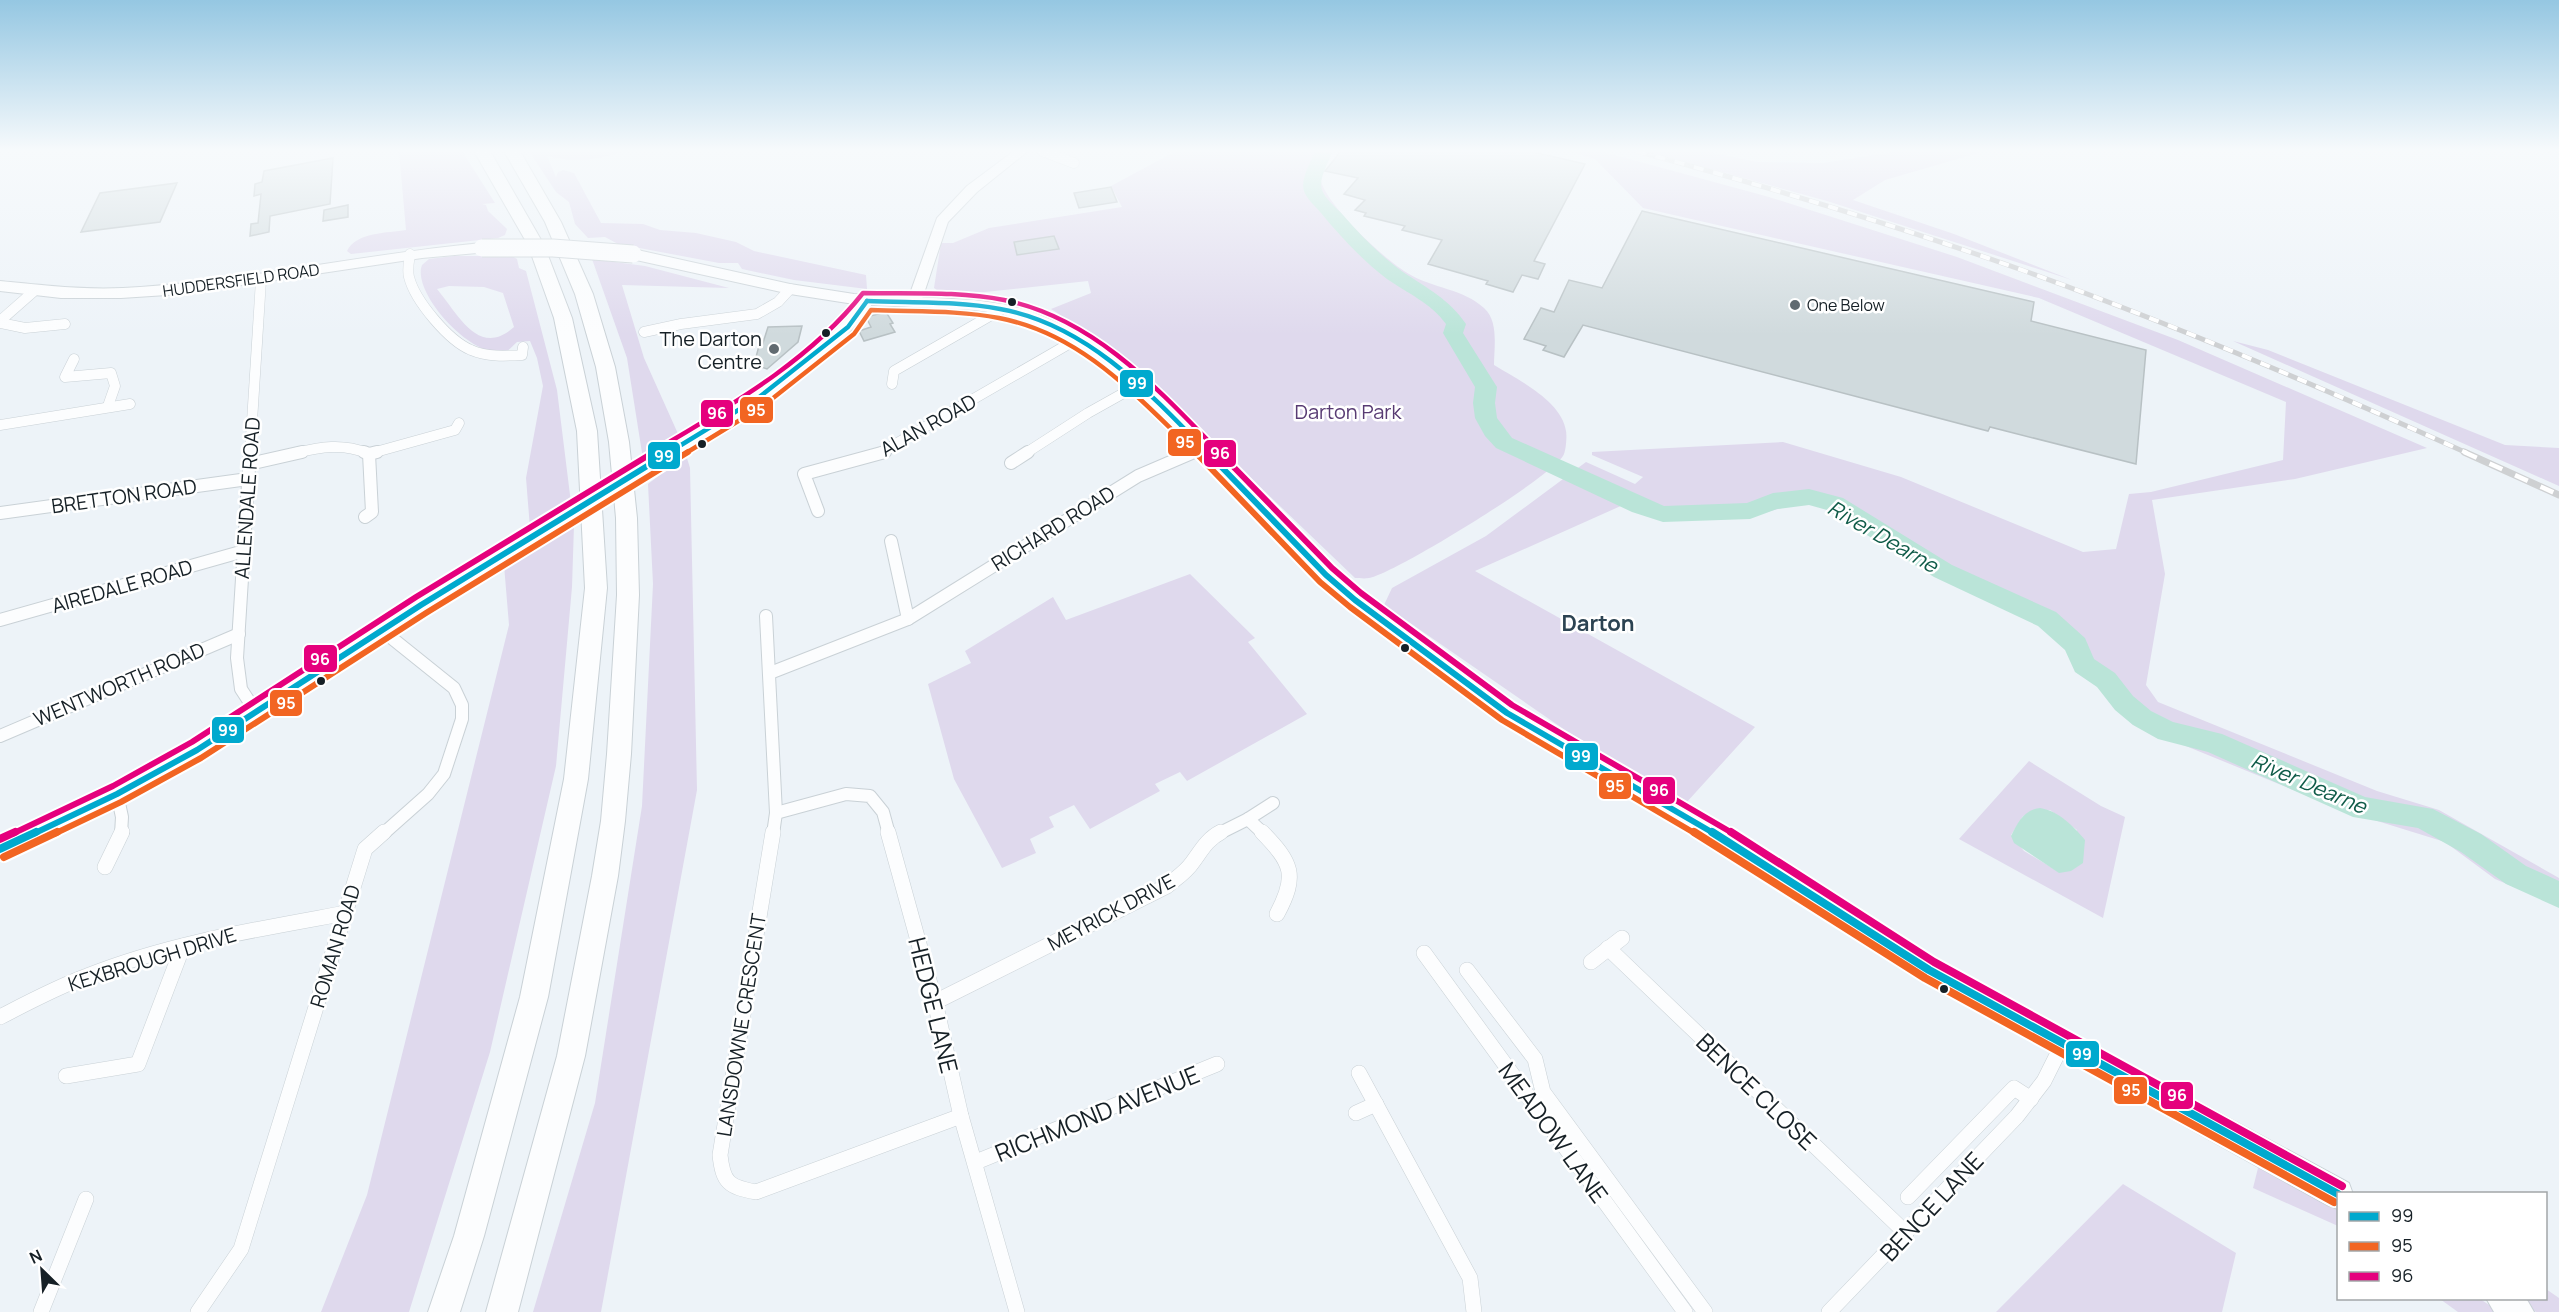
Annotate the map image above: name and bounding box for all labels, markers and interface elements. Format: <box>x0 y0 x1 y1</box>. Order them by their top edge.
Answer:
street label: HUDDERSFIELD ROAD <box>161 258 321 302</box>
place label: One Below <box>1807 294 1885 316</box>
unlabelled marker <box>1006 296 1018 308</box>
marker: One Below <box>1788 298 1802 312</box>
place label: The Darton Centre <box>659 325 762 375</box>
unlabelled marker <box>820 327 832 339</box>
marker: The Darton Centre <box>767 342 781 356</box>
line badge: 99 <box>1119 369 1154 398</box>
text: 99 <box>1127 372 1147 394</box>
street label: ALAN ROAD <box>875 387 981 463</box>
line badge: 95 <box>739 396 774 424</box>
park label: Darton Park <box>1295 398 1403 425</box>
line badge: 96 <box>700 399 734 428</box>
text: 95 <box>746 399 766 421</box>
text: 96 <box>707 402 727 424</box>
street label: ALLENDALE ROAD <box>228 416 266 580</box>
line badge: 95 <box>1167 428 1202 457</box>
text: 95 <box>1175 431 1195 453</box>
unlabelled marker <box>696 438 708 450</box>
line badge: 96 <box>1203 439 1237 468</box>
line badge: 99 <box>647 441 681 470</box>
text: 96 <box>1210 442 1230 464</box>
text: 99 <box>654 445 674 467</box>
street label: BRETTON ROAD <box>50 472 198 520</box>
street label: RICHARD ROAD <box>986 479 1120 577</box>
water label: River Dearne <box>1823 493 1945 580</box>
street label: AIREDALE ROAD <box>48 553 196 619</box>
district label: Darton <box>1561 608 1635 638</box>
street label: WENTWORTH ROAD <box>29 636 209 732</box>
unlabelled marker <box>1399 642 1411 654</box>
line badge: 96 <box>303 644 338 673</box>
text: 96 <box>310 648 330 670</box>
unlabelled marker <box>315 675 327 687</box>
line badge: 95 <box>269 689 303 717</box>
text: 95 <box>276 692 296 714</box>
line badge: 99 <box>211 716 245 744</box>
text: 99 <box>218 719 238 741</box>
line badge: 99 <box>1564 742 1599 771</box>
text: 99 <box>1571 745 1591 767</box>
water label: River Dearne <box>2247 746 2372 820</box>
line badge: 95 <box>1598 772 1632 800</box>
text: 95 <box>1605 775 1625 797</box>
line badge: 96 <box>1642 776 1676 805</box>
text: 96 <box>1649 779 1669 801</box>
street label: MEYRICK DRIVE <box>1043 867 1179 957</box>
street label: ROMAN ROAD <box>304 881 366 1011</box>
street label: LANSDOWNE CRESCENT <box>710 911 772 1138</box>
street label: KEXBROUGH DRIVE <box>64 921 240 997</box>
street label: HEDGE LANE <box>901 933 967 1077</box>
unlabelled marker <box>1938 983 1950 995</box>
street label: BENCE CLOSE <box>1690 1025 1824 1157</box>
line badge: 99 <box>2065 1040 2100 1068</box>
text: 99 <box>2072 1043 2092 1065</box>
street label: MEADOW LANE <box>1492 1055 1616 1209</box>
street label: RICHMOND AVENUE <box>990 1057 1204 1169</box>
line badge: 95 <box>2113 1076 2148 1105</box>
text: 95 <box>2121 1079 2141 1101</box>
line badge: 96 <box>2160 1081 2194 1110</box>
text: 96 <box>2167 1084 2187 1106</box>
street label: BENCE LANE <box>1872 1144 1990 1268</box>
legend <box>2337 1192 2547 1300</box>
text: 99 <box>2391 1203 2413 1227</box>
text: 95 <box>2391 1233 2413 1257</box>
north arrow <box>12 1240 72 1300</box>
text: N <box>26 1244 46 1269</box>
text: 96 <box>2391 1263 2413 1287</box>

